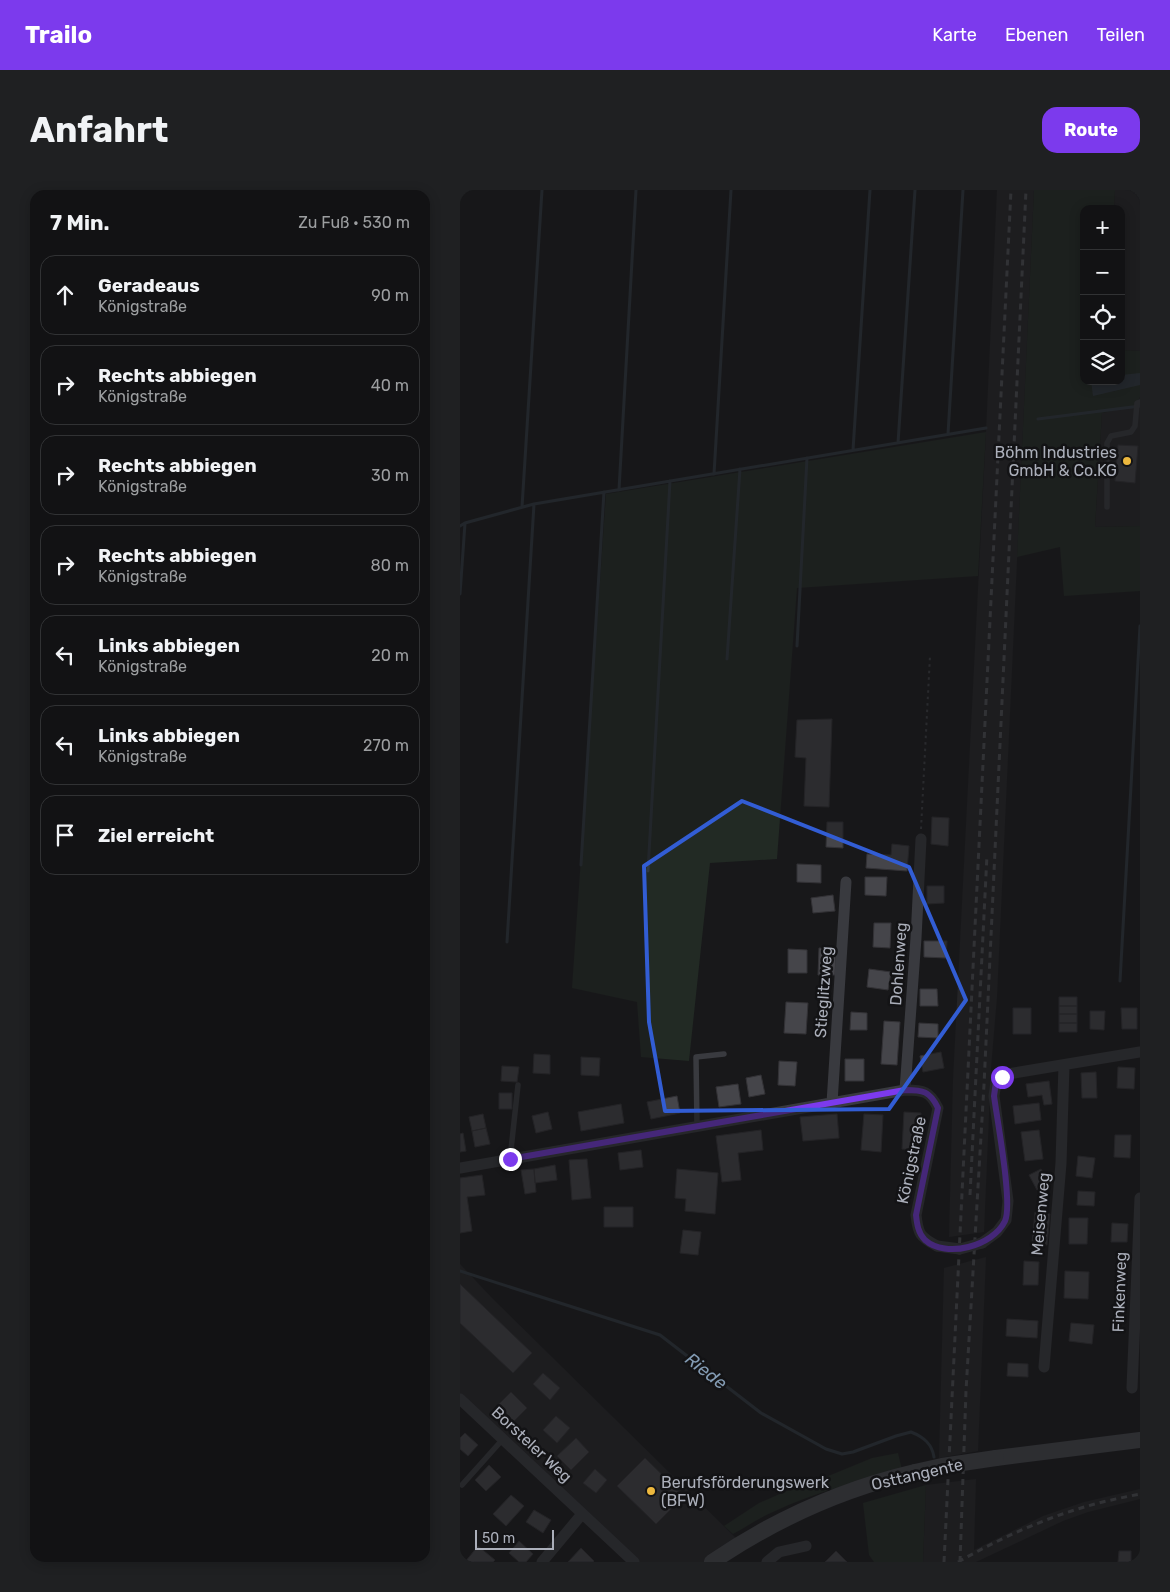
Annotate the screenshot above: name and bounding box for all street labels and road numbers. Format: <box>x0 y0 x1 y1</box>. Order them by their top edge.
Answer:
street label: Dohlenweg <box>886 922 911 1006</box>
street label: Stieglitzweg <box>811 946 836 1039</box>
street label: Königstraße <box>893 1115 930 1206</box>
street label: Meisenweg <box>1027 1172 1054 1256</box>
street label: Finkenweg <box>1109 1251 1130 1333</box>
street label: Borsteler Weg <box>488 1402 576 1486</box>
street label: Osttangente <box>869 1455 965 1494</box>

